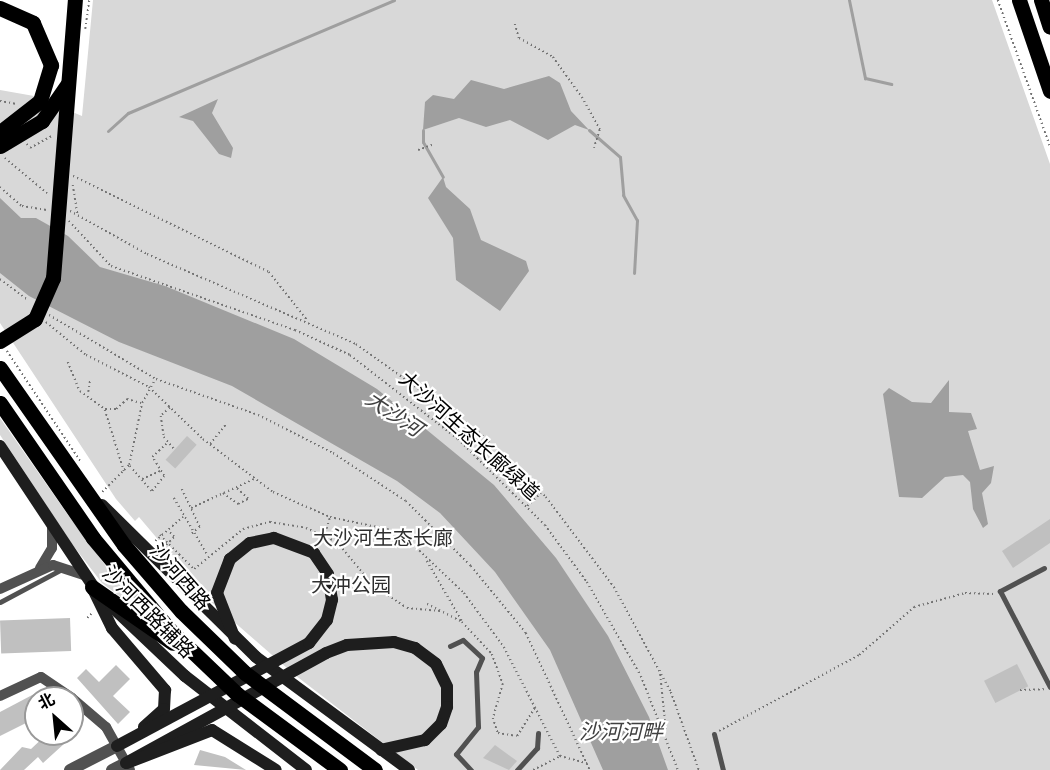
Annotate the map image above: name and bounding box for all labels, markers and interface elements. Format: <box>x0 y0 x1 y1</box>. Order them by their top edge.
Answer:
street label: 大沙河生态长廊绿道 <box>394 367 544 505</box>
water label: 大沙河 <box>361 386 427 442</box>
park label: 大沙河生态长廊 <box>313 526 453 550</box>
street label: 沙河西路 <box>145 539 215 615</box>
street label: 沙河西路辅路 <box>97 561 199 663</box>
park label: 大冲公园 <box>311 573 391 597</box>
north arrow <box>24 686 84 746</box>
text: 北 <box>35 689 58 713</box>
water label: 沙河河畔 <box>579 719 663 745</box>

